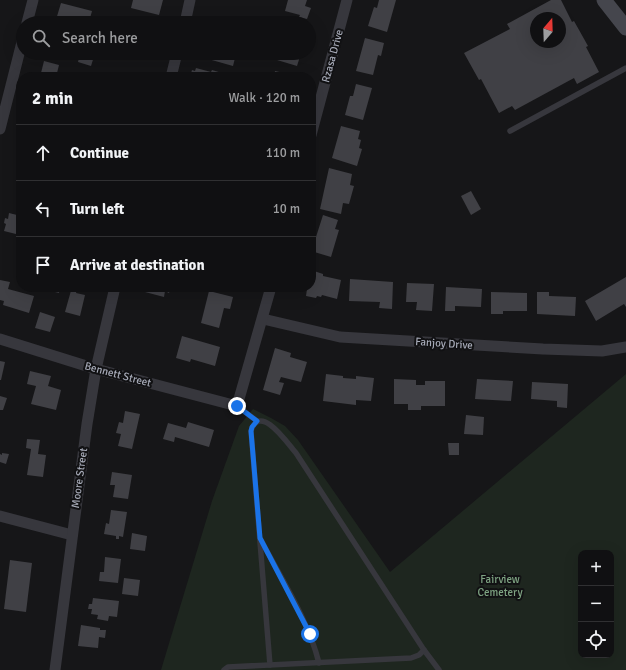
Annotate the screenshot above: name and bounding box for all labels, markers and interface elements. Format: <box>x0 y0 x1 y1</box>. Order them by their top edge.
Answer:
north arrow <box>530 12 566 48</box>
search box <box>16 16 316 60</box>
icon: search <box>30 27 52 49</box>
street label: Rzasa Drive <box>319 28 346 84</box>
text: Search here <box>62 29 138 47</box>
text: 2 min <box>32 88 73 109</box>
text: Walk · 120 m <box>229 90 300 106</box>
icon: ahead <box>32 142 54 164</box>
text: Continue <box>70 144 129 162</box>
text: 110 m <box>266 145 300 161</box>
icon: left <box>32 198 54 220</box>
text: Turn left <box>70 200 124 218</box>
text: 10 m <box>273 201 300 217</box>
icon: arrive <box>32 254 54 276</box>
text: Arrive at destination <box>70 256 205 274</box>
street label: Fanjoy Drive <box>415 335 473 352</box>
street label: Bennett Street <box>83 359 153 390</box>
route end <box>228 397 246 415</box>
street label: Moore Street <box>69 447 90 509</box>
map controls <box>578 550 614 658</box>
button: + <box>578 550 614 586</box>
park label: Fairview Cemetery <box>477 573 523 599</box>
button: − <box>578 586 614 622</box>
button: locate <box>578 622 614 658</box>
route start <box>301 625 319 643</box>

